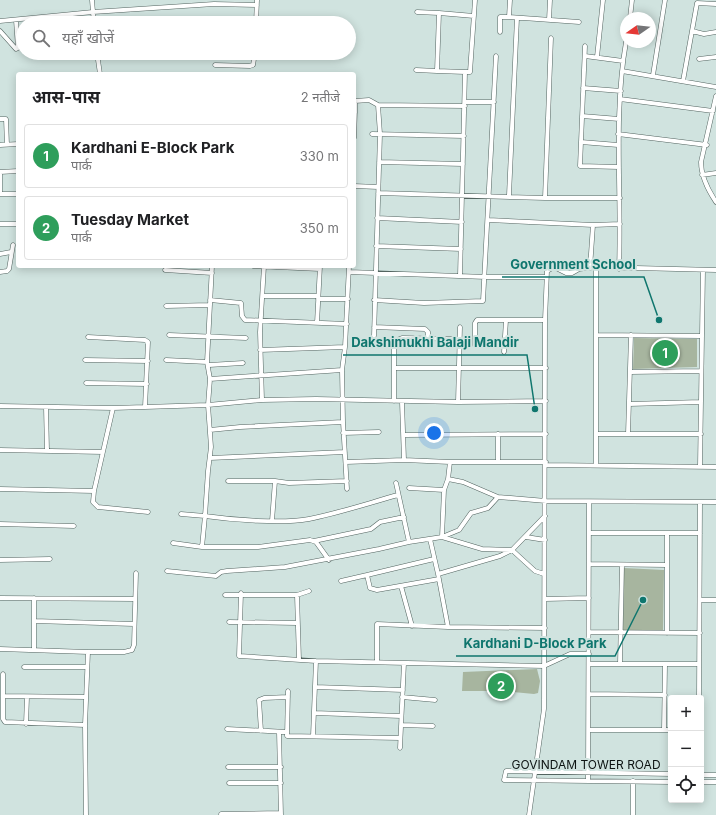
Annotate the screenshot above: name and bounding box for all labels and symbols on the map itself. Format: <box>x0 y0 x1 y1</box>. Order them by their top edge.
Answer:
north arrow <box>620 12 656 48</box>
callout: Government School <box>502 252 644 277</box>
text: Government School <box>510 256 636 272</box>
callout: Dakshimukhi Balaji Mandir <box>343 330 527 355</box>
text: Dakshimukhi Balaji Mandir <box>351 334 520 350</box>
pin: 1 <box>652 338 678 368</box>
your location <box>424 423 444 443</box>
callout: Kardhani D-Block Park <box>456 631 615 656</box>
text: Kardhani D-Block Park <box>463 635 607 651</box>
pin: 2 <box>488 671 514 701</box>
street label: GOVINDAM TOWER ROAD <box>511 757 661 772</box>

